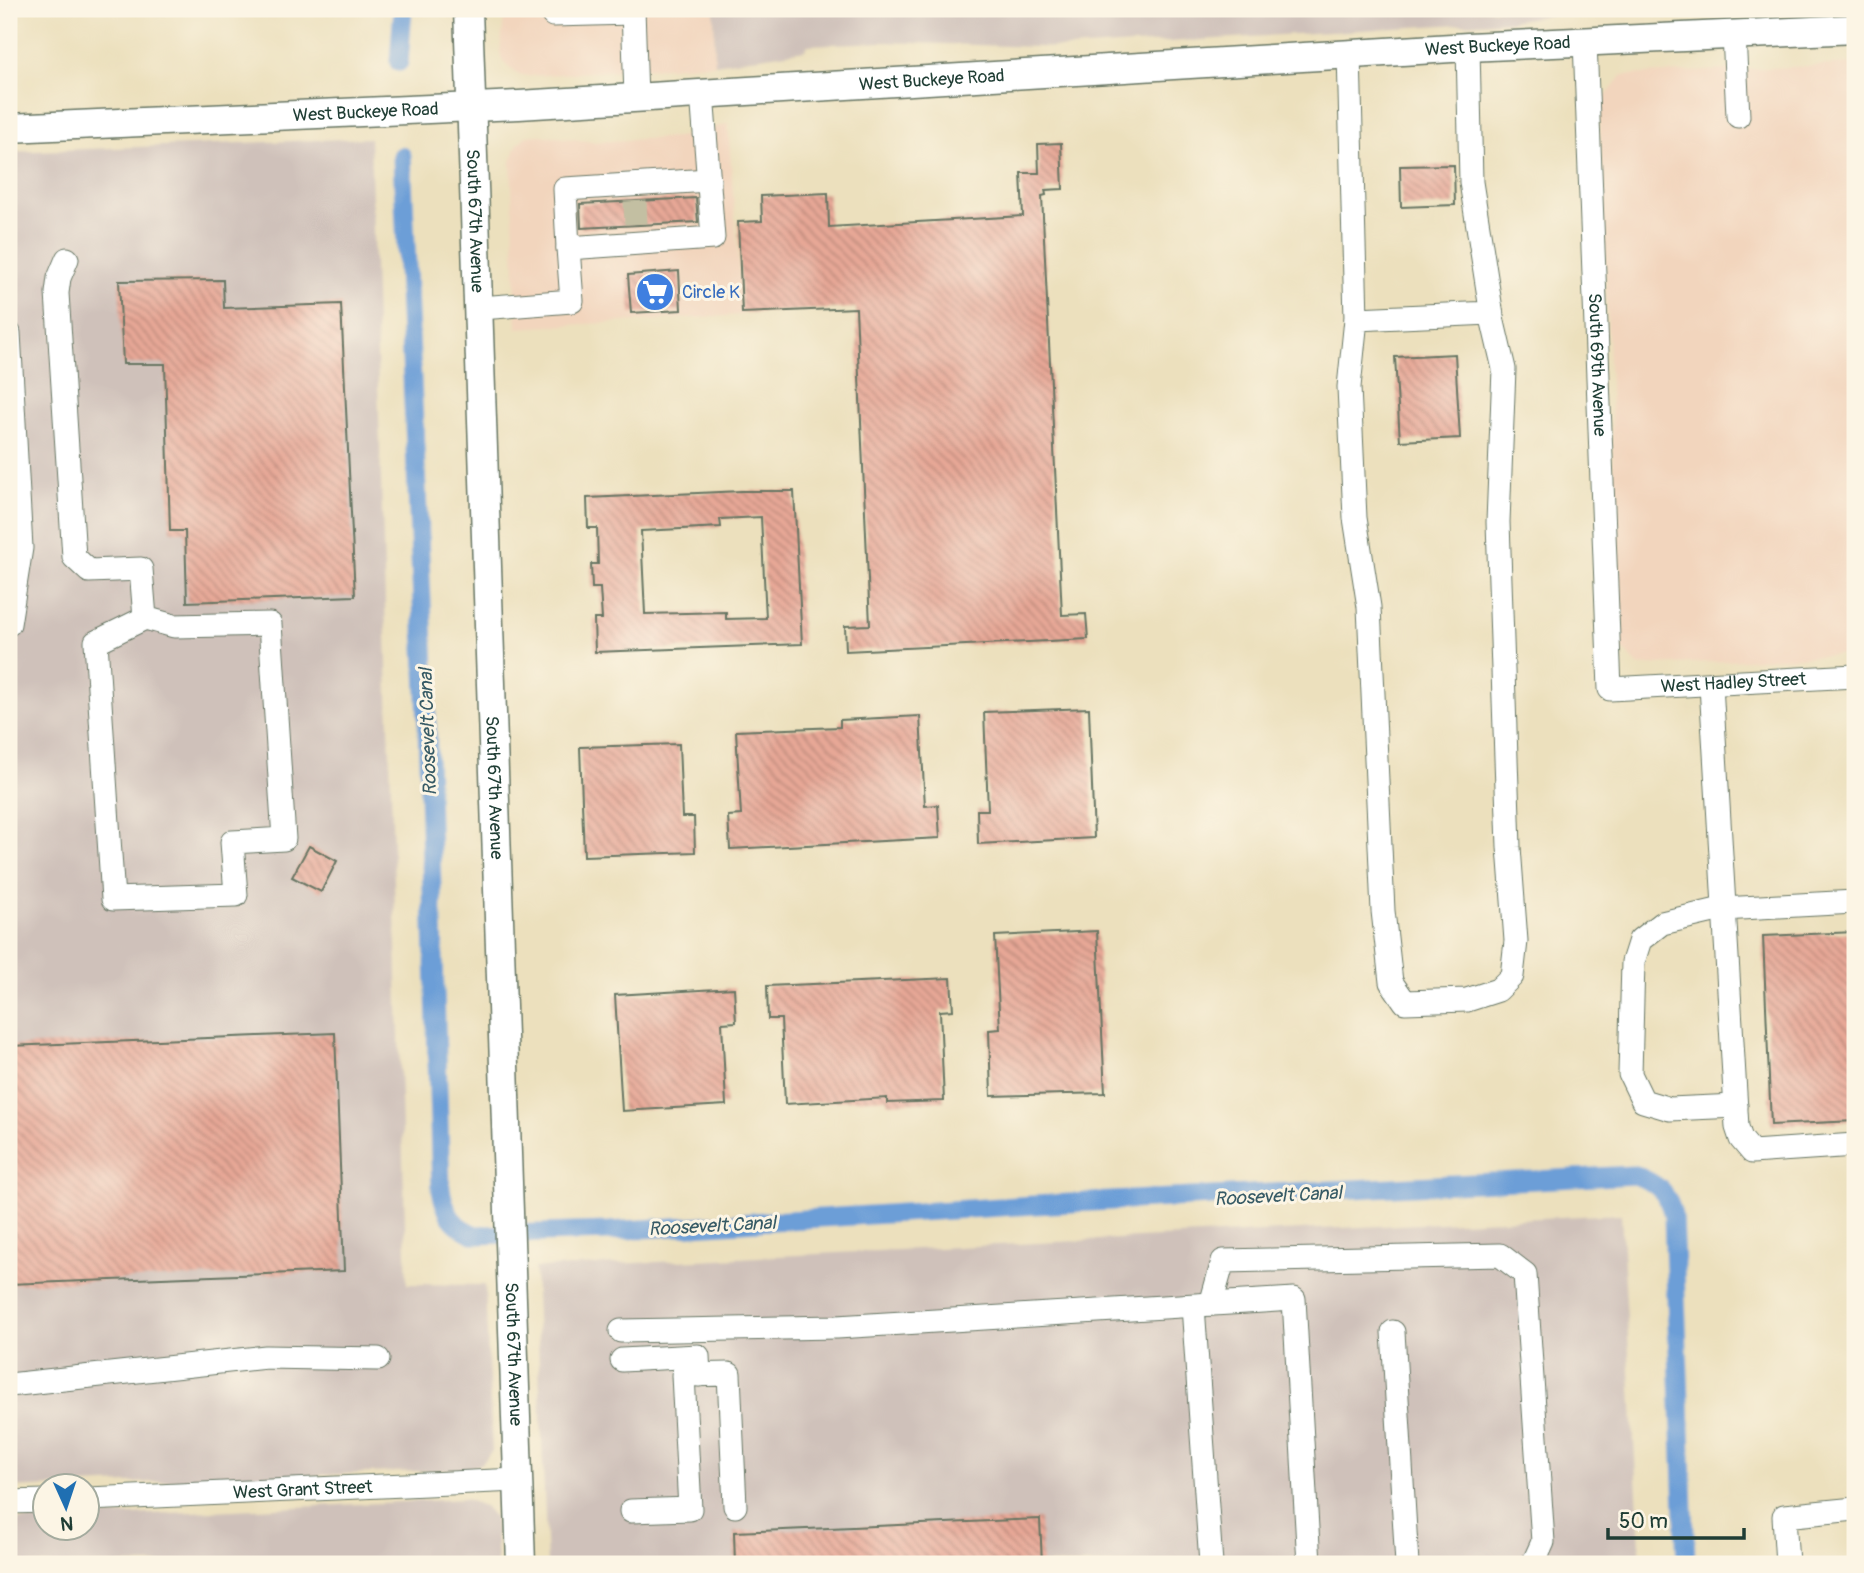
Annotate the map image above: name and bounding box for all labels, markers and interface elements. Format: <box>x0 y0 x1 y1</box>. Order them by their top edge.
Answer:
street label: West Buckeye Road <box>1424 31 1571 62</box>
street label: West Buckeye Road <box>858 64 1005 96</box>
street label: West Buckeye Road <box>292 98 439 127</box>
street label: South 67th Avenue <box>461 149 489 293</box>
supermarket icon: Circle K <box>634 271 676 313</box>
place label: Circle K <box>682 281 740 304</box>
street label: South 69th Avenue <box>1583 293 1611 437</box>
water label: Roosevelt Canal <box>414 665 442 796</box>
street label: West Hadley Street <box>1660 668 1807 698</box>
street label: South 67th Avenue <box>480 715 508 860</box>
water label: Roosevelt Canal <box>1214 1181 1345 1211</box>
water label: Roosevelt Canal <box>648 1211 779 1241</box>
street label: South 67th Avenue <box>499 1282 527 1427</box>
north arrow <box>32 1472 102 1542</box>
street label: West Grant Street <box>233 1475 374 1505</box>
scale bar <box>1608 1496 1745 1540</box>
text: 50 m <box>1619 1508 1668 1535</box>
text: N <box>60 1511 74 1535</box>

